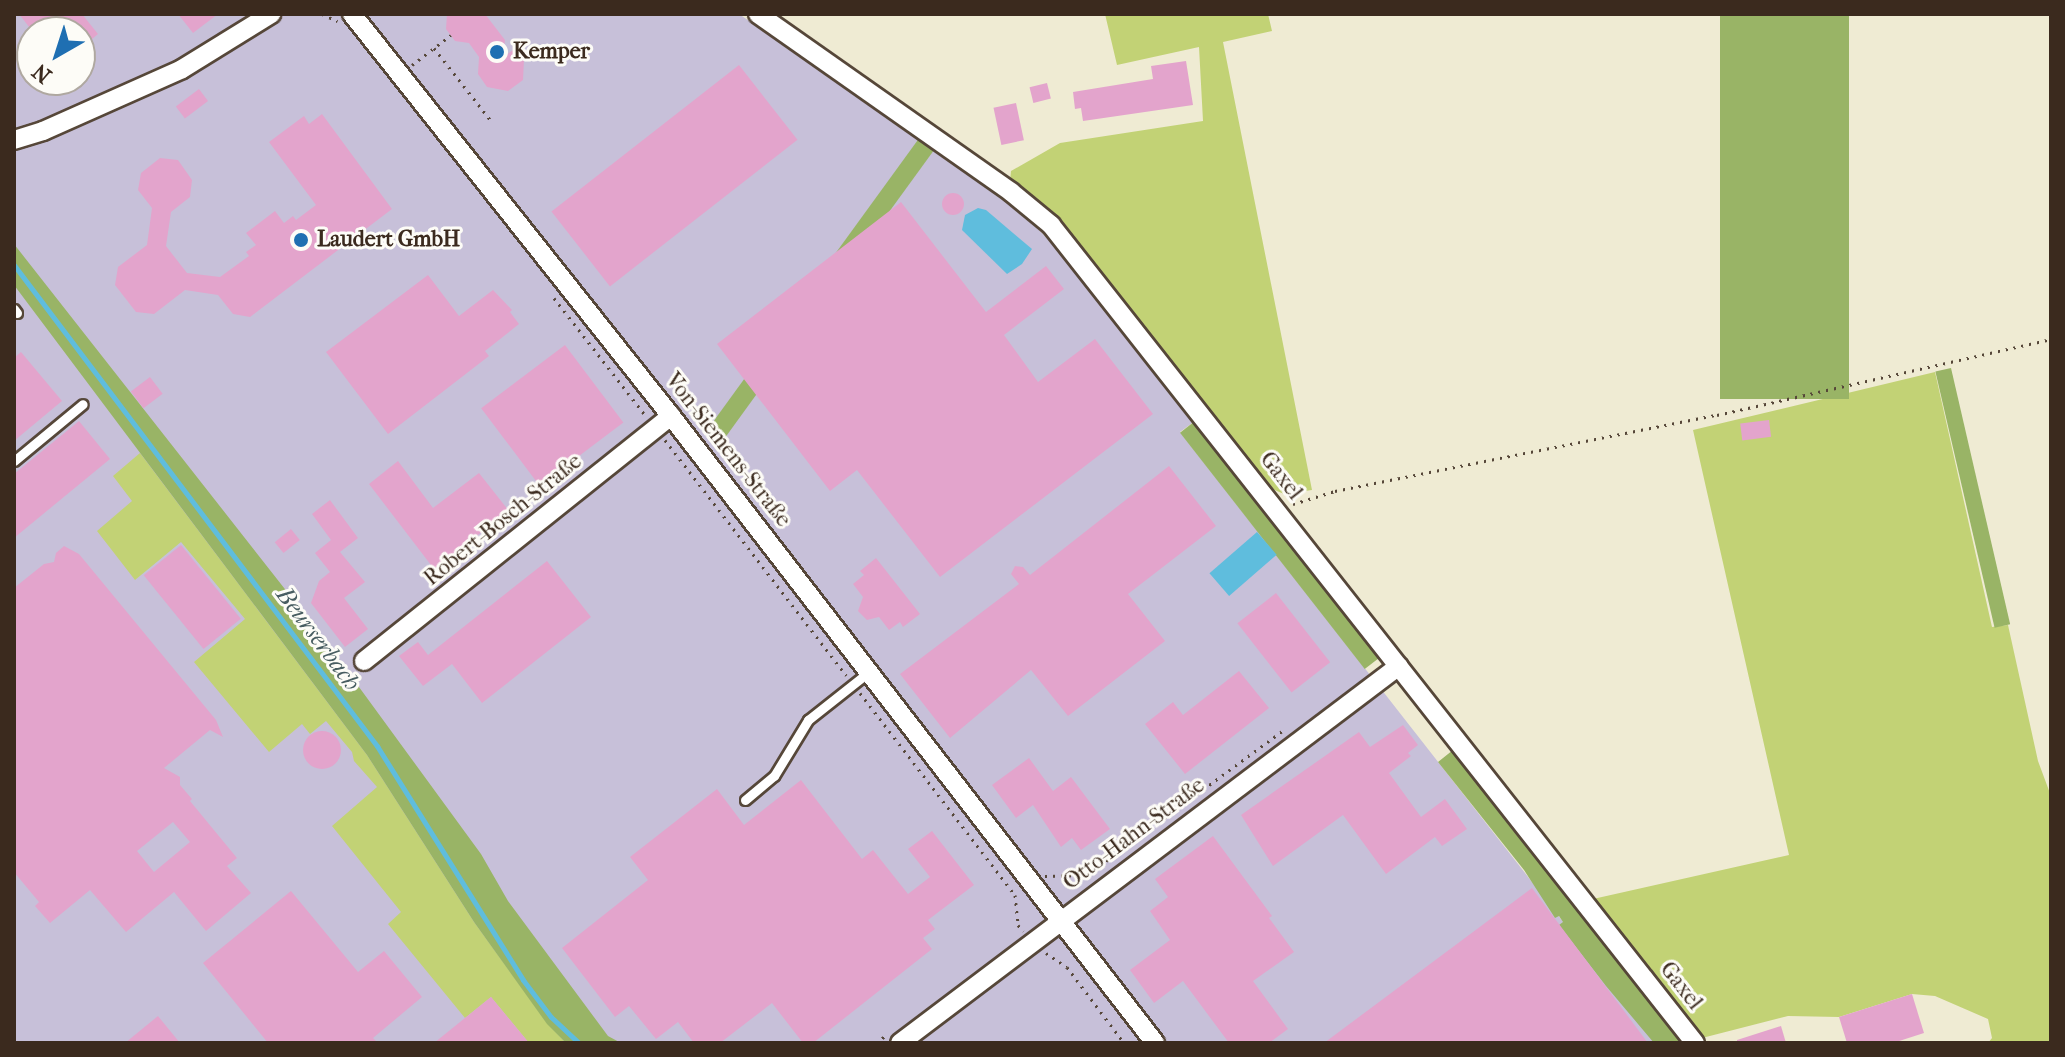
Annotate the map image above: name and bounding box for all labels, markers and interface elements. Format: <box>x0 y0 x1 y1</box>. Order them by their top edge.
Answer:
north arrow <box>16 16 96 96</box>
place label: Kemper <box>513 39 590 65</box>
marker: Kemper <box>488 43 506 61</box>
text: N <box>27 58 57 88</box>
place label: Laudert GmbH <box>317 227 460 253</box>
marker: Laudert GmbH <box>292 231 310 249</box>
street label: Von-Siemens-Straße <box>660 368 796 532</box>
street label: Gaxel <box>1254 447 1308 505</box>
street label: Robert-Bosch-Straße <box>419 448 587 592</box>
water label: Beurserbach <box>270 582 366 696</box>
street label: Otto-Hahn-Straße <box>1058 772 1210 896</box>
street label: Gaxel <box>1654 957 1708 1015</box>

